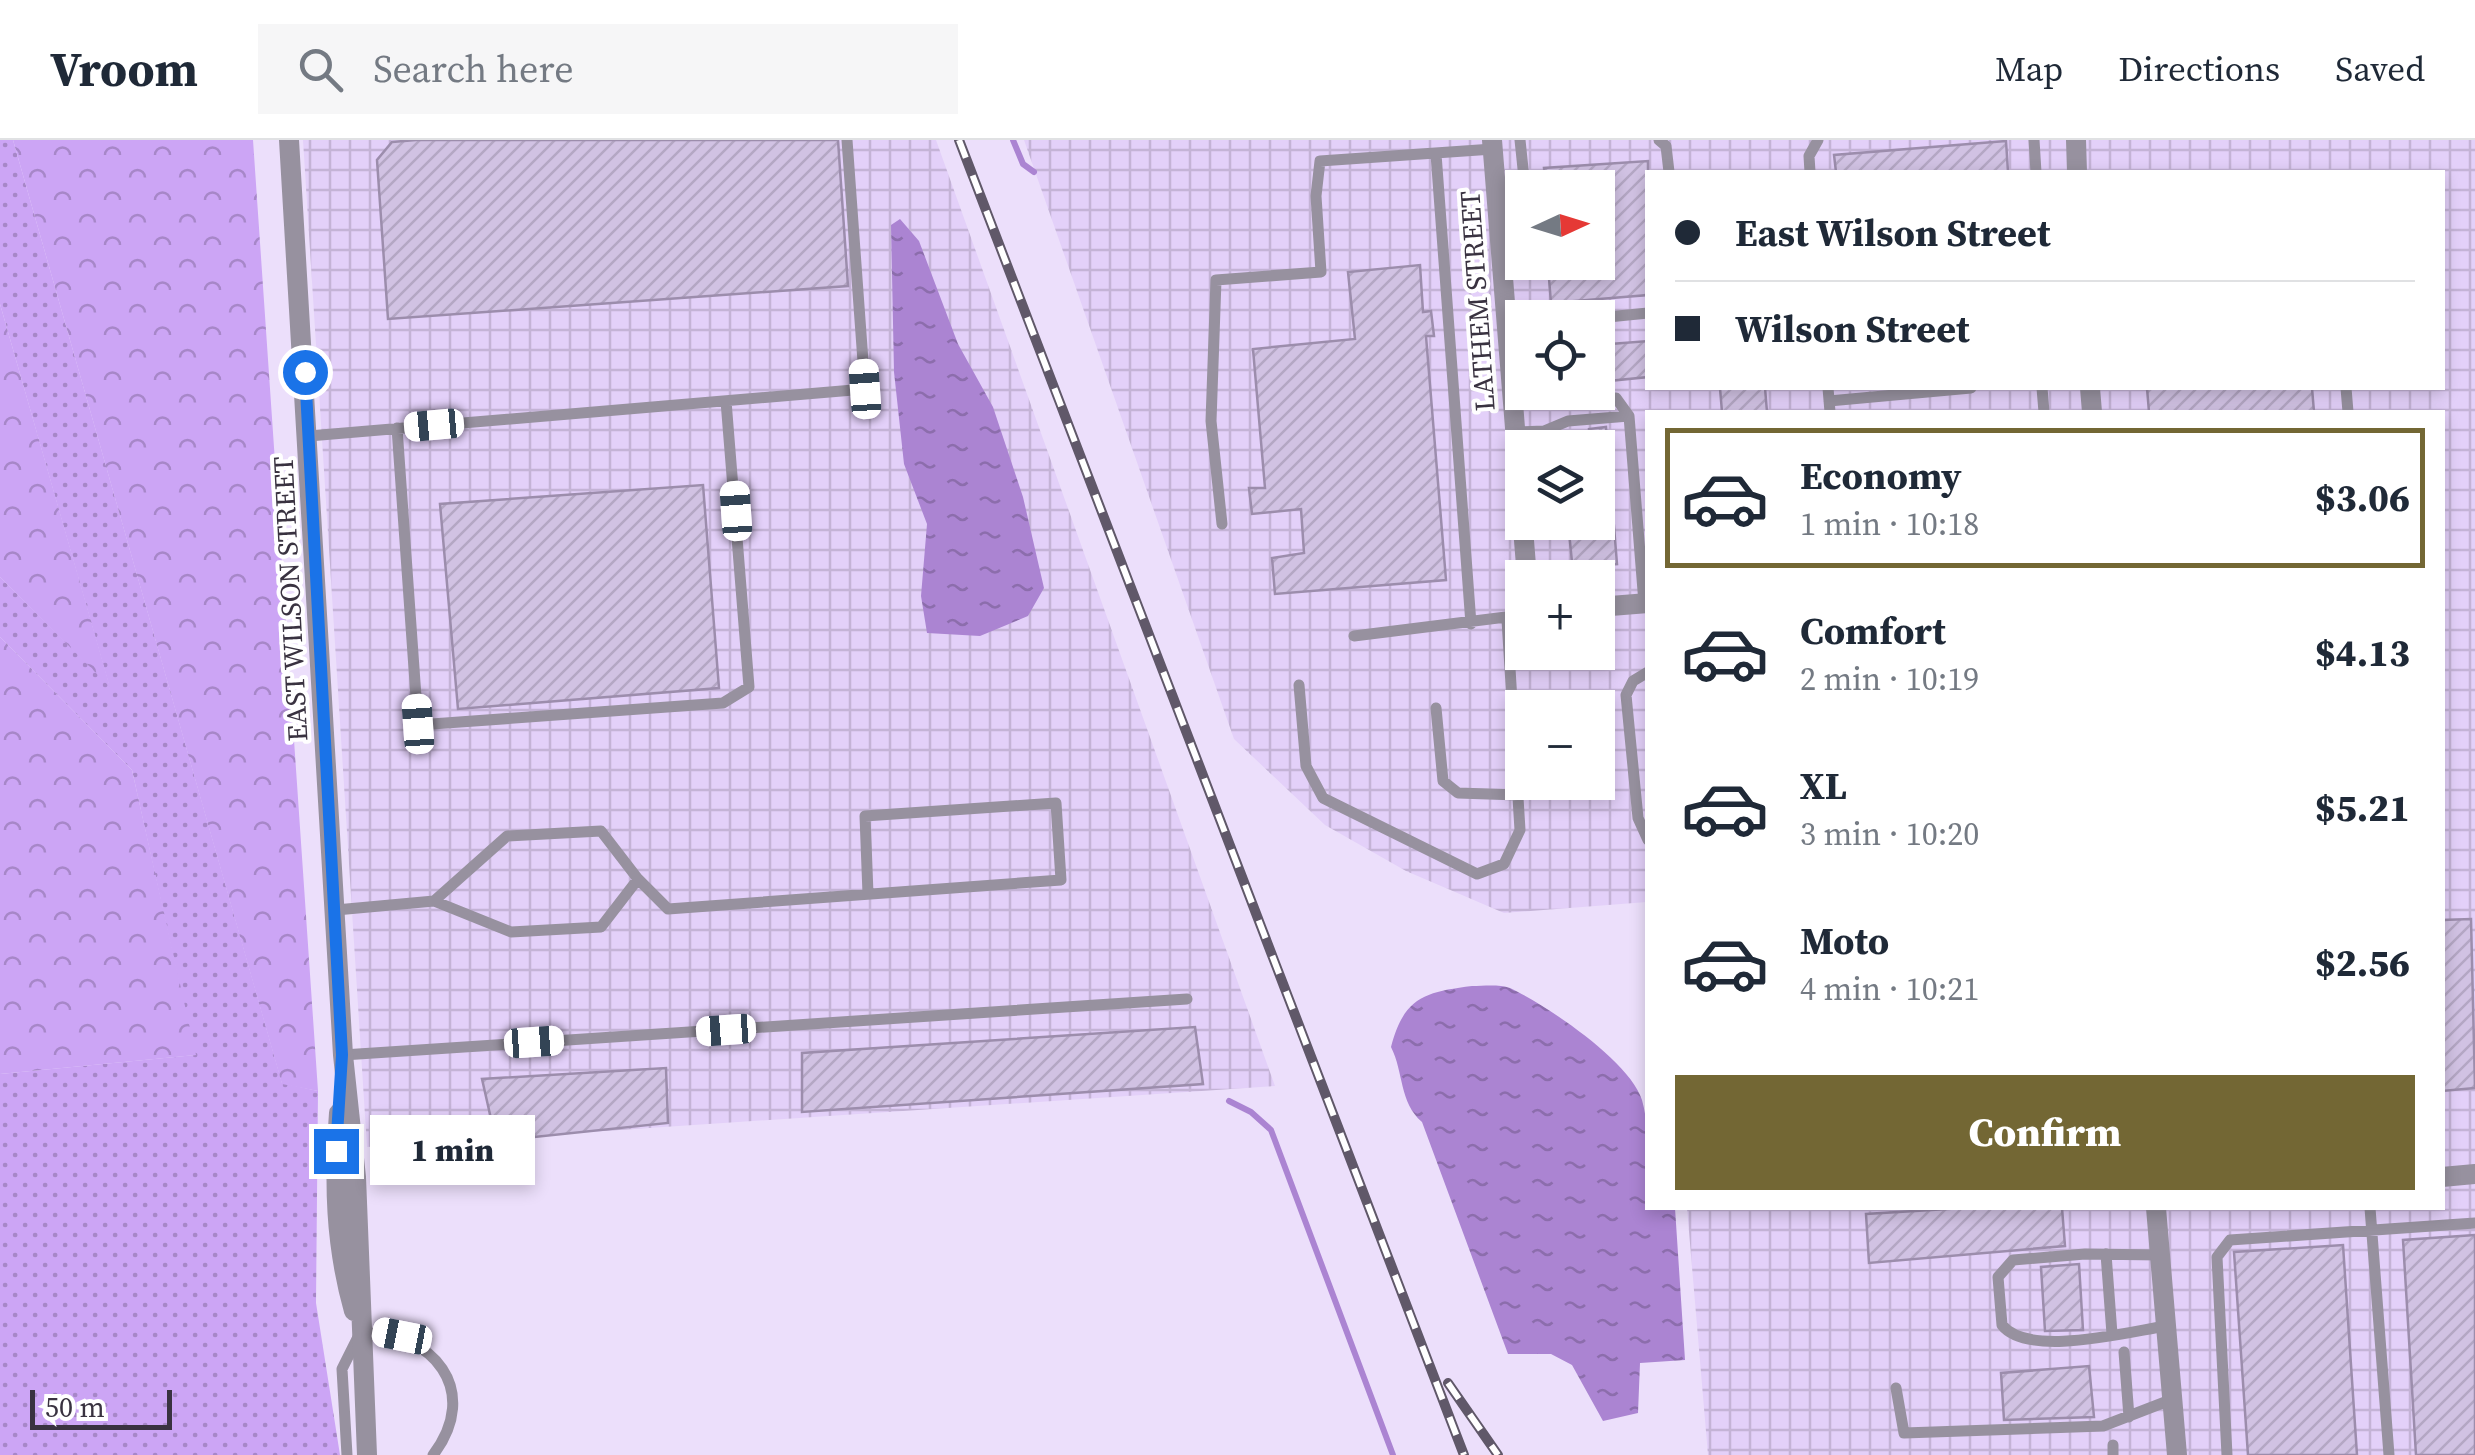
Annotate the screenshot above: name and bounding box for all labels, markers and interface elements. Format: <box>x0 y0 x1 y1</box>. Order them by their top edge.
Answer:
search box <box>258 24 958 114</box>
text: Vroom <box>50 36 198 102</box>
icon: search <box>293 42 348 97</box>
text: Search here <box>373 43 574 95</box>
text: Map <box>1995 45 2063 93</box>
text: Directions <box>2118 45 2280 93</box>
text: Saved <box>2335 45 2425 93</box>
north arrow <box>1505 170 1615 280</box>
map controls <box>1505 170 1615 800</box>
street label: LATHEM STREET <box>1450 189 1504 413</box>
text: East Wilson Street <box>1735 207 2051 259</box>
button: locate <box>1505 300 1615 410</box>
text: Wilson Street <box>1735 303 1970 355</box>
route start <box>283 350 328 395</box>
car <box>848 358 882 420</box>
car <box>403 407 465 443</box>
button: layers <box>1505 430 1615 540</box>
text: Economy <box>1800 450 1962 502</box>
icon: car <box>1680 453 1770 543</box>
street label: EAST WILSON STREET <box>264 455 316 743</box>
text: $3.06 <box>2315 472 2410 524</box>
car <box>719 480 753 542</box>
text: 1 min · 10:18 <box>1800 502 1979 546</box>
button: + <box>1505 560 1615 670</box>
text: Comfort <box>1800 605 1946 657</box>
icon: car <box>1680 608 1770 698</box>
text: $4.13 <box>2315 627 2410 679</box>
text: 2 min · 10:19 <box>1800 657 1979 701</box>
button: − <box>1505 690 1615 800</box>
car <box>401 693 435 755</box>
text: XL <box>1800 760 1847 812</box>
icon: car <box>1680 763 1770 853</box>
text: $5.21 <box>2315 782 2410 834</box>
text: 3 min · 10:20 <box>1800 812 1979 856</box>
text: Moto <box>1800 915 1889 967</box>
icon: car <box>1680 918 1770 1008</box>
text: $2.56 <box>2315 937 2410 989</box>
text: 4 min · 10:21 <box>1800 967 1979 1011</box>
car <box>695 1013 757 1047</box>
car <box>503 1025 565 1059</box>
button: Confirm <box>1675 1075 2415 1190</box>
callout: 1 min <box>371 1116 536 1186</box>
text: 1 min <box>411 1128 494 1172</box>
route end <box>314 1129 359 1174</box>
car <box>370 1316 434 1356</box>
scale bar <box>30 1385 172 1430</box>
text: 50 m <box>45 1388 105 1426</box>

